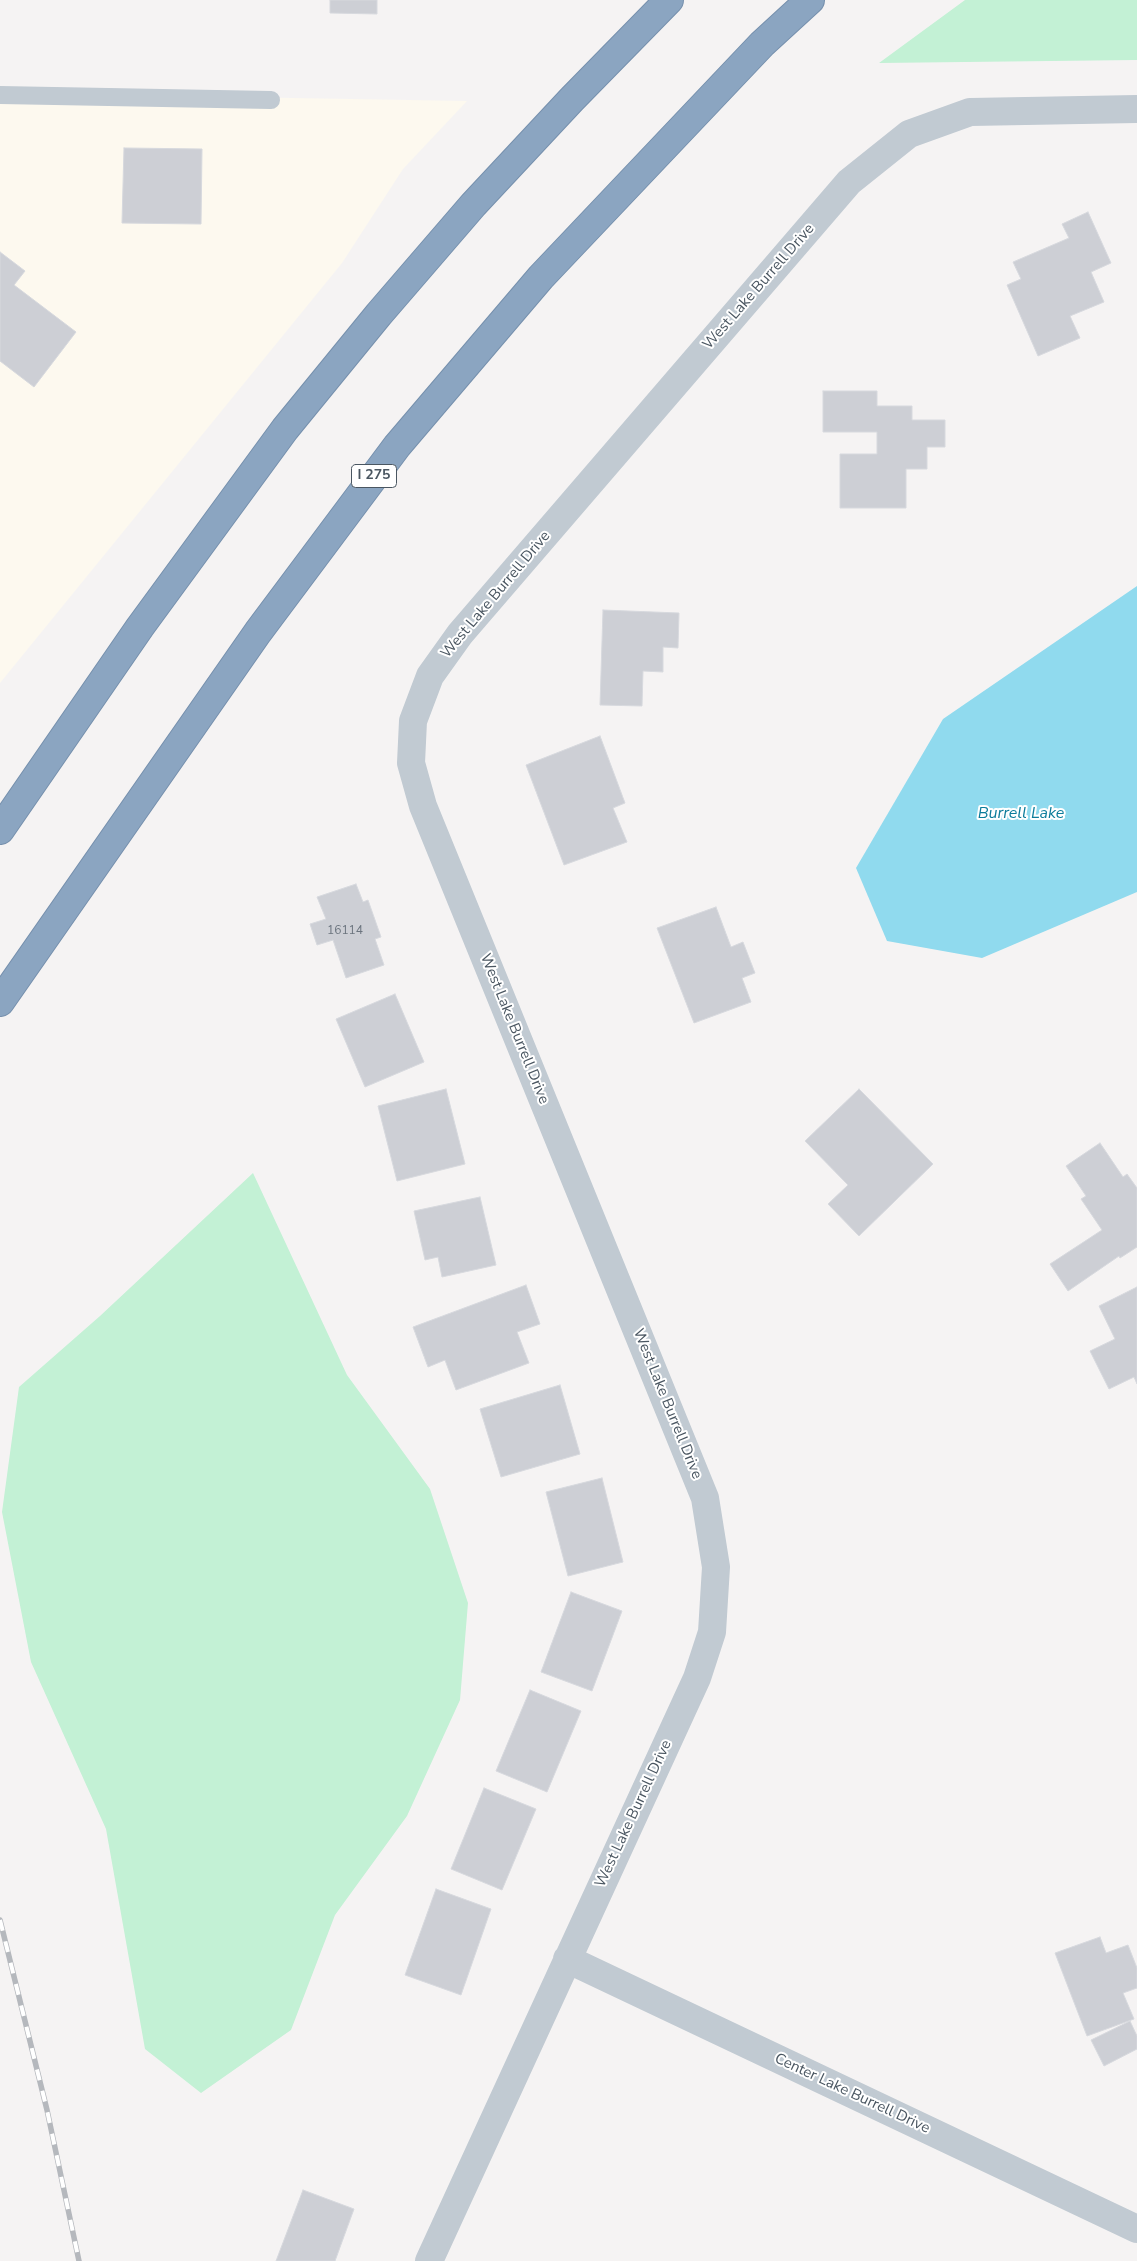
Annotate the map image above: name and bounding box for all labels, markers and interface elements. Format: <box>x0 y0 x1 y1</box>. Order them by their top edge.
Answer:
street label: West Lake Burrell Drive <box>700 220 818 354</box>
road number: I 275 <box>352 464 396 488</box>
street label: West Lake Burrell Drive <box>437 528 555 662</box>
water label: Burrell Lake <box>978 804 1064 824</box>
house number: 16114 <box>327 924 363 938</box>
street label: West Lake Burrell Drive <box>476 951 552 1107</box>
street label: West Lake Burrell Drive <box>629 1326 705 1482</box>
street label: West Lake Burrell Drive <box>592 1737 676 1891</box>
street label: Center Lake Burrell Drive <box>772 2050 932 2138</box>

